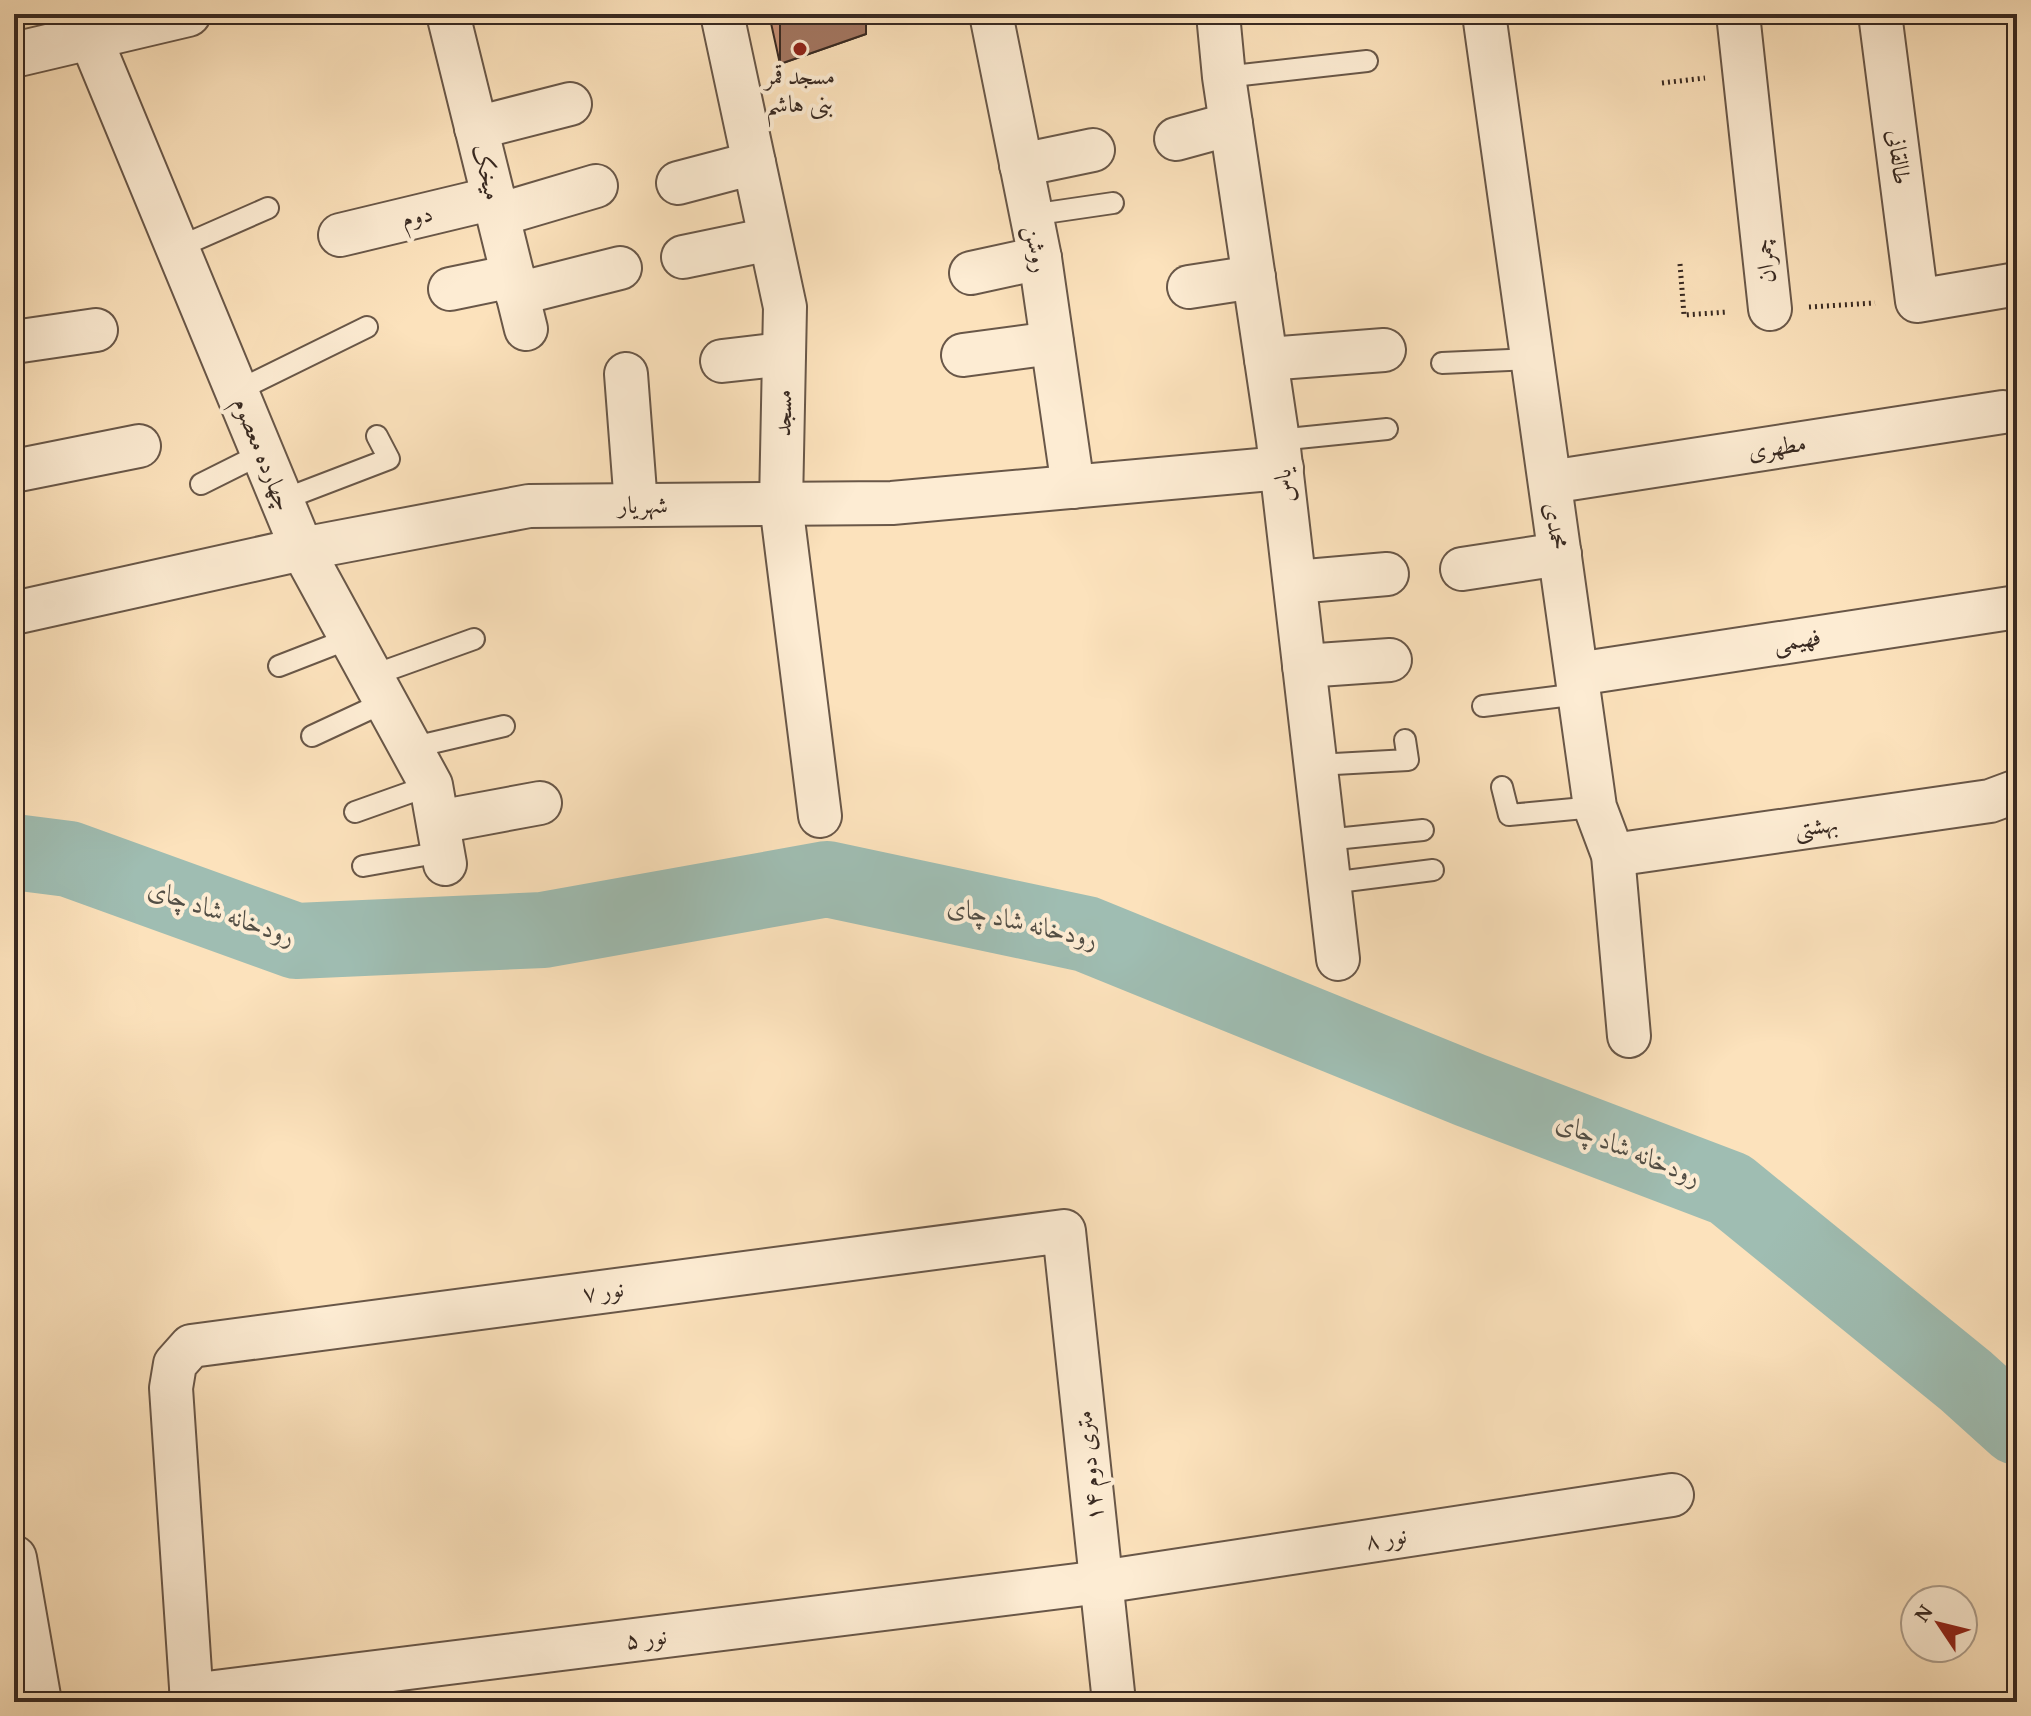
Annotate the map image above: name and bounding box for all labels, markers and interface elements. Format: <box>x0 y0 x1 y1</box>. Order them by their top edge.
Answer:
marker: مسجد قمر بنی هاشم <box>791 40 809 58</box>
place label: مسجد قمر بنی هاشم <box>762 58 835 128</box>
street label: طالقانی <box>1879 127 1920 187</box>
street label: میخک <box>464 140 511 204</box>
street label: دوم <box>398 195 437 240</box>
street label: روشن <box>1016 222 1059 275</box>
street label: چمران <box>1745 237 1784 285</box>
street label: مسجد <box>765 389 800 437</box>
street label: چهارده معصوم <box>221 392 302 517</box>
street label: مطهری <box>1745 425 1809 468</box>
street label: یاس <box>1264 466 1303 505</box>
street label: شهریار <box>616 487 668 522</box>
street label: محمدی <box>1536 500 1577 552</box>
street label: فهیمی <box>1771 619 1823 661</box>
street label: بهشتی <box>1792 805 1840 846</box>
water label: رودخانه شاد چای <box>143 868 301 955</box>
water label: رودخانه شاد چای <box>944 885 1102 958</box>
water label: رودخانه شاد چای <box>1551 1102 1708 1195</box>
street label: نور ۷ <box>580 1270 626 1311</box>
street label: ۱۴ متری دوم <box>1065 1409 1116 1523</box>
street label: نور ۸ <box>1363 1517 1409 1558</box>
north arrow <box>1899 1584 1979 1664</box>
text: N <box>1905 1597 1940 1628</box>
street label: نور ۵ <box>623 1618 669 1657</box>

